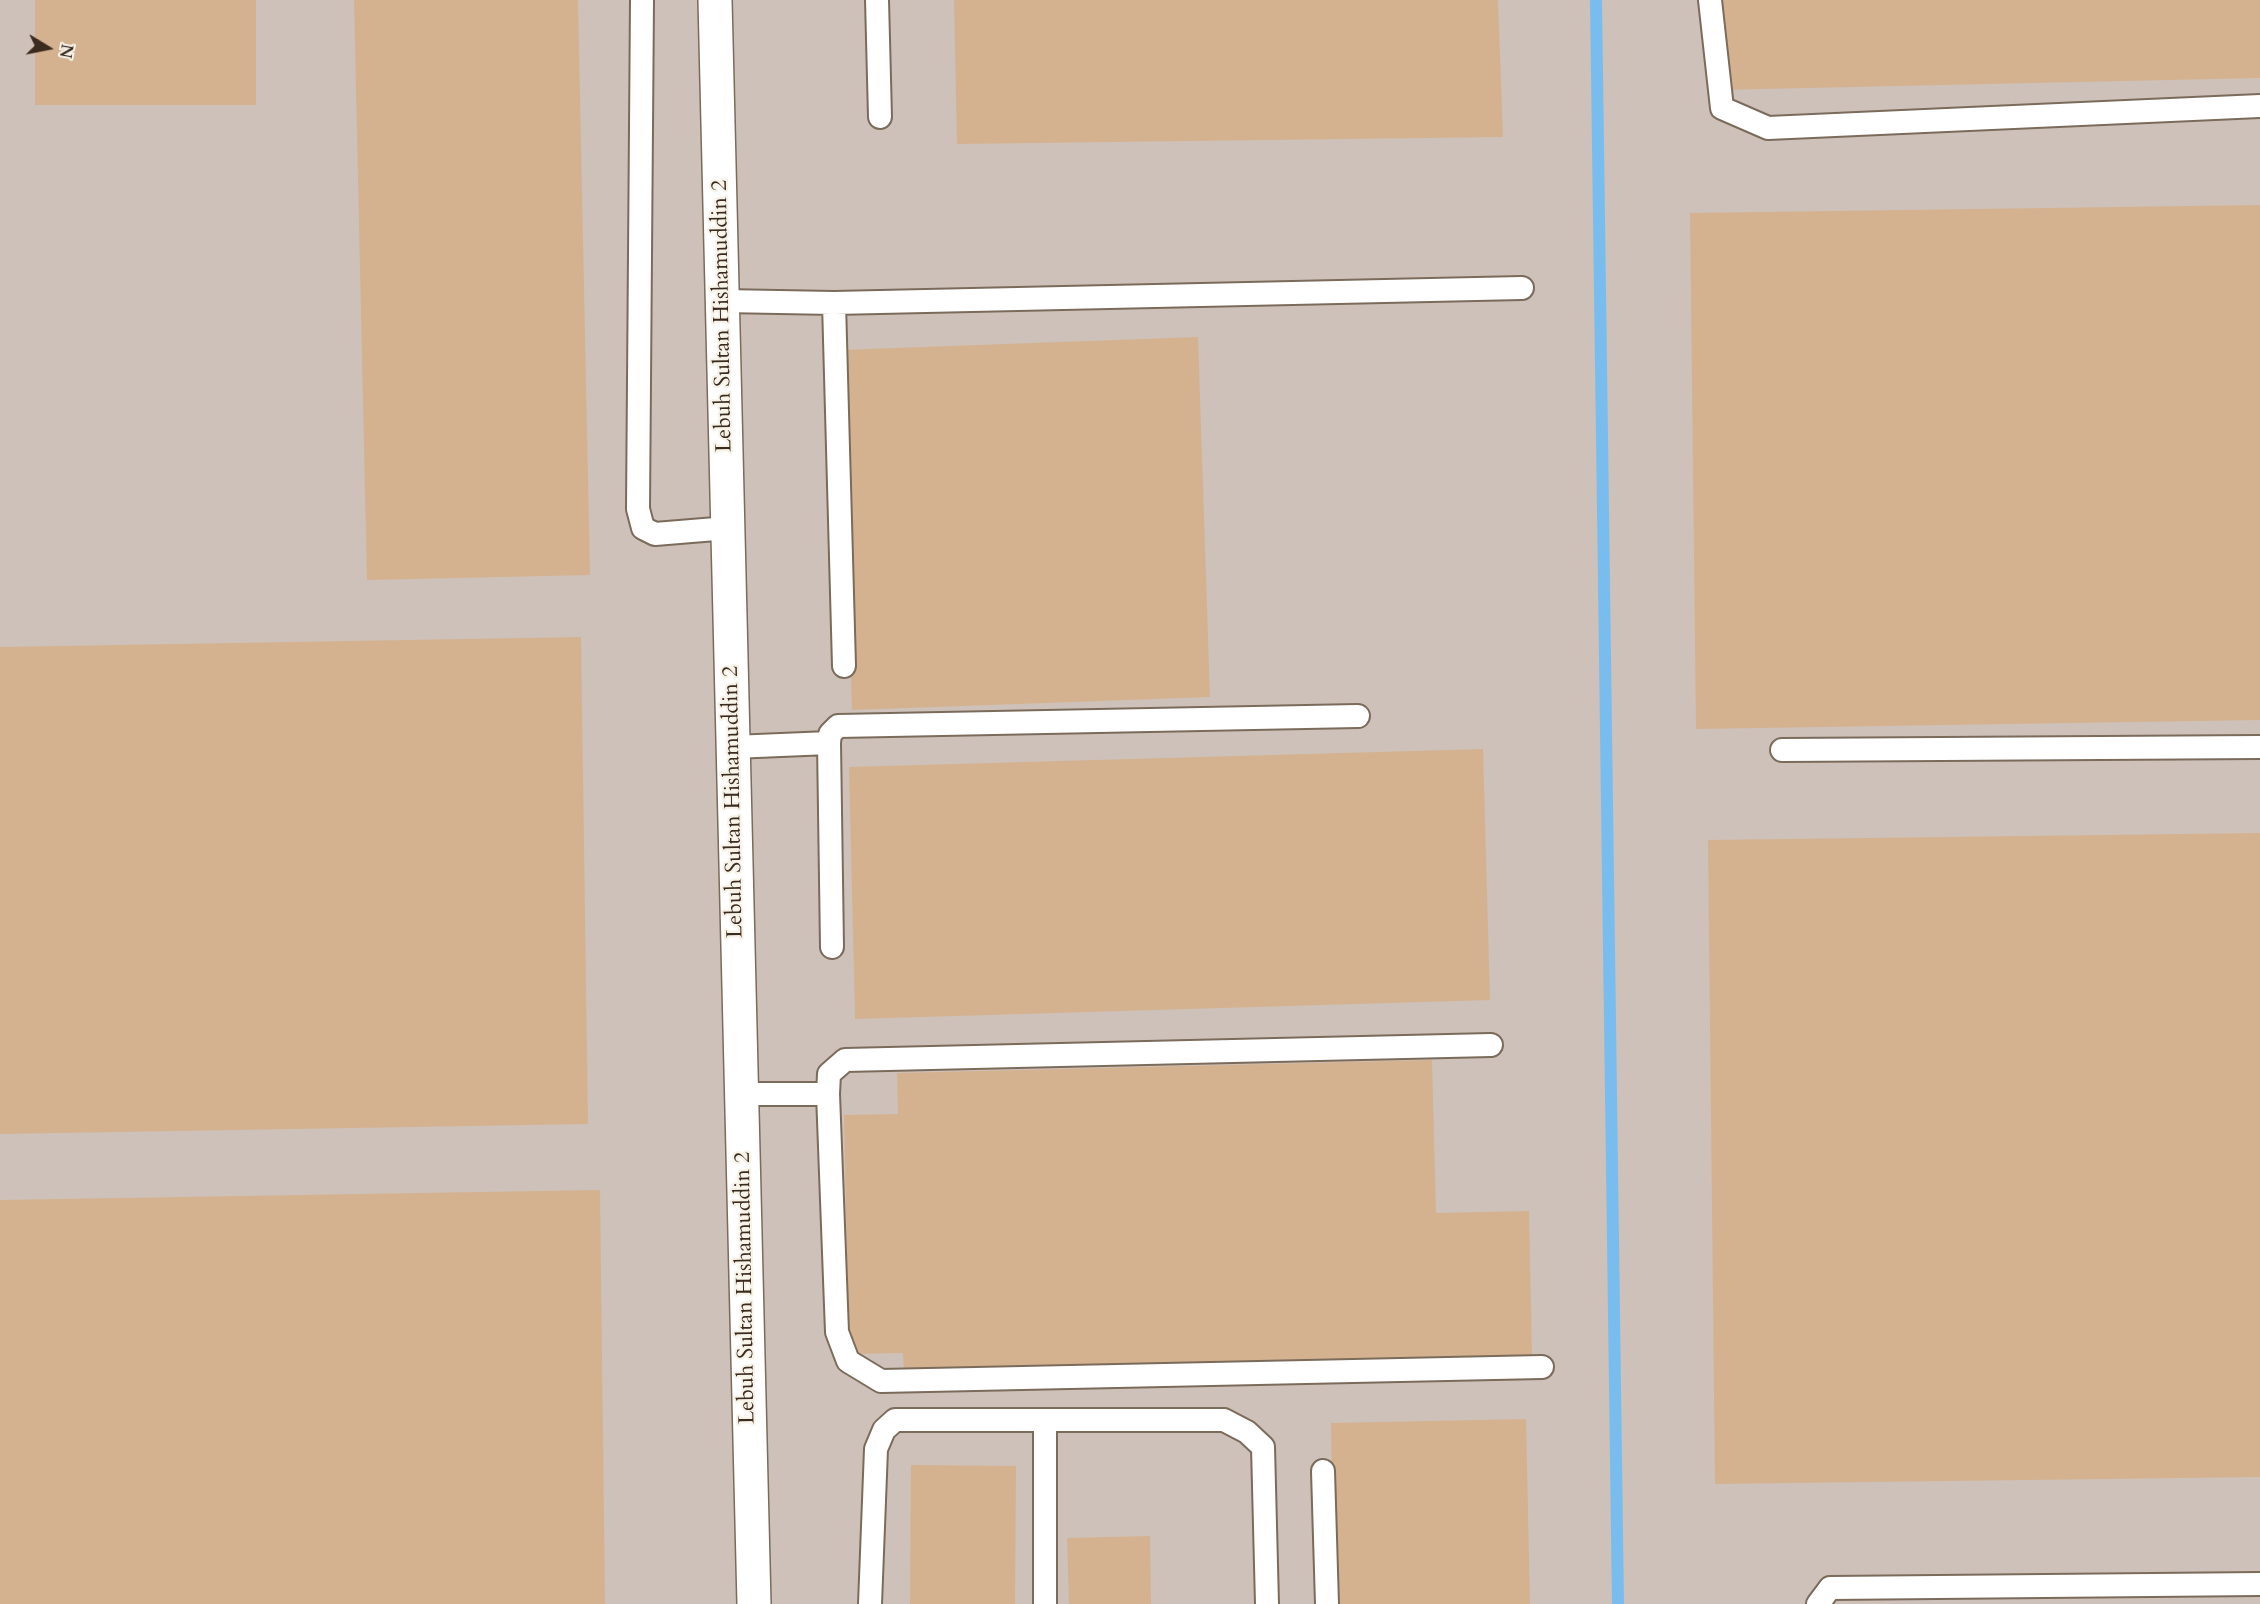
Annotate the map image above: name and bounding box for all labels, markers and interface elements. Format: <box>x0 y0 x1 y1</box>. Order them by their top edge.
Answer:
north arrow <box>18 18 78 78</box>
text: N <box>54 42 78 60</box>
street label: Lebuh Sultan Hishamuddin 2 <box>707 180 739 452</box>
street label: Lebuh Sultan Hishamuddin 2 <box>718 666 750 938</box>
street label: Lebuh Sultan Hishamuddin 2 <box>730 1152 762 1424</box>

